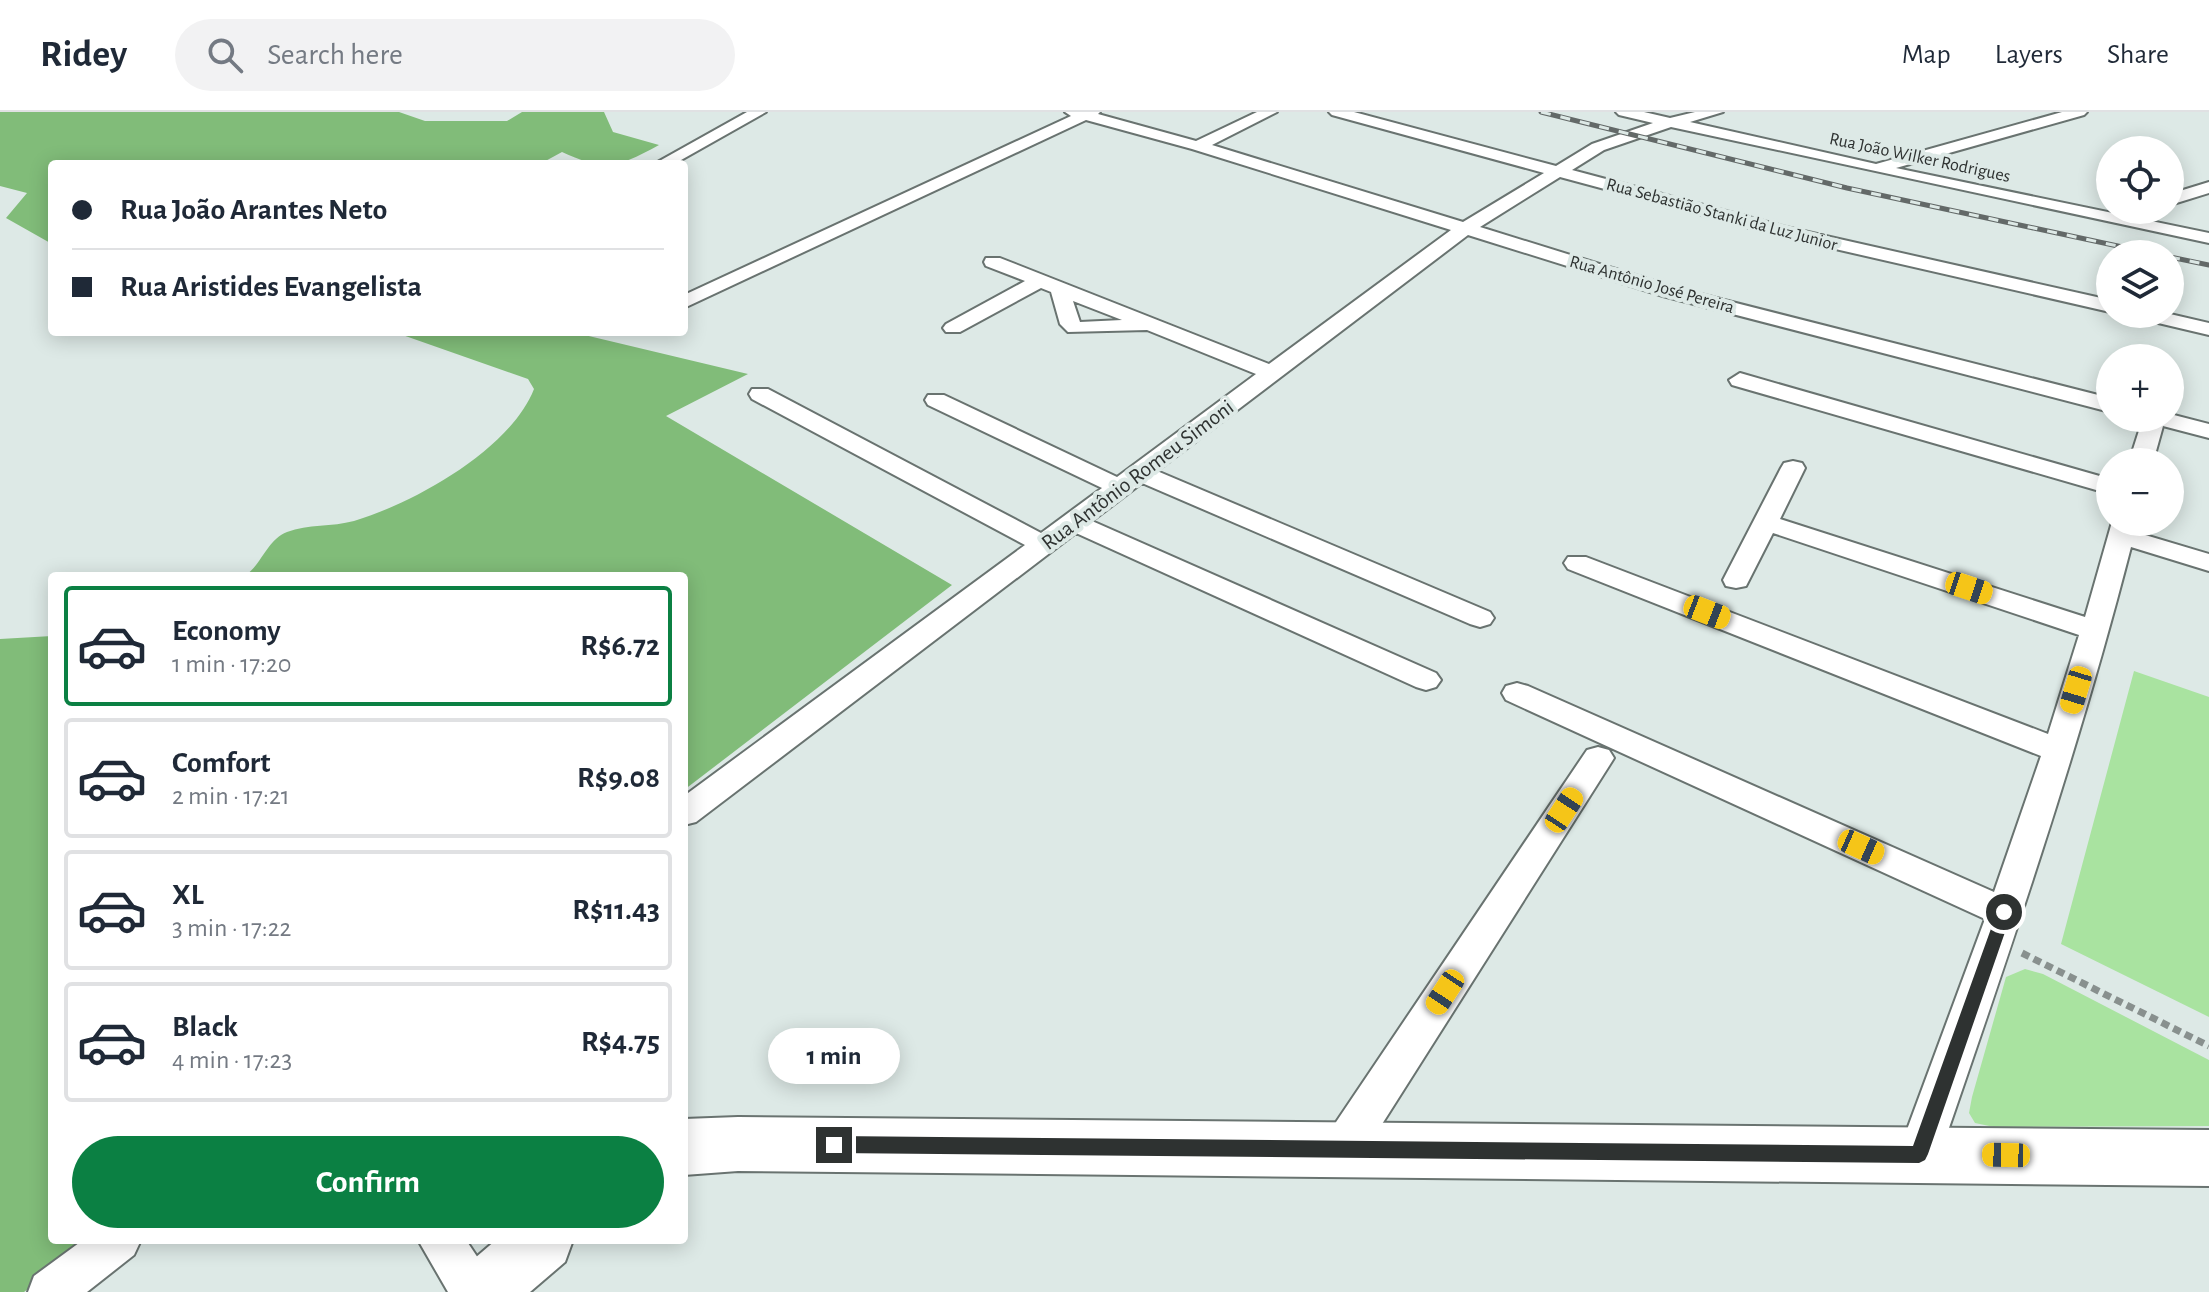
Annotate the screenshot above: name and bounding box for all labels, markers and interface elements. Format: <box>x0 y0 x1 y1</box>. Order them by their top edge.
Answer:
search box <box>175 19 735 91</box>
icon: search <box>203 33 247 77</box>
text: Ridey <box>40 36 127 74</box>
text: Search here <box>267 40 403 70</box>
text: Map <box>1902 41 1951 69</box>
text: Layers <box>1995 41 2063 69</box>
text: Share <box>2107 41 2169 69</box>
street label: Rua João Wilker Rodrigues <box>1828 130 2012 186</box>
map controls <box>2096 136 2184 536</box>
button: locate <box>2096 136 2184 224</box>
street label: Rua Sebastião Stanki da Luz Junior <box>1604 175 1839 255</box>
text: Rua João Arantes Neto <box>120 195 387 225</box>
button: layers <box>2096 240 2184 328</box>
street label: Rua Antônio José Pereira <box>1567 253 1736 317</box>
text: Rua Aristides Evangelista <box>120 272 422 302</box>
button: + <box>2096 344 2184 432</box>
street label: Rua Antônio Romeu Simoni <box>1037 396 1238 554</box>
button: − <box>2096 448 2184 536</box>
car <box>1942 569 1996 607</box>
car <box>1680 592 1734 632</box>
icon: car <box>76 610 148 682</box>
text: Economy <box>172 616 281 646</box>
text: R$6.72 <box>580 631 660 661</box>
text: 1 min · 17:20 <box>172 651 292 677</box>
car <box>2058 664 2094 716</box>
icon: car <box>76 742 148 814</box>
text: Comfort <box>172 748 271 778</box>
text: R$9.08 <box>577 763 660 793</box>
text: 2 min · 17:21 <box>172 783 290 809</box>
car <box>1541 783 1587 837</box>
car <box>1834 826 1888 868</box>
icon: car <box>76 874 148 946</box>
text: XL <box>172 880 204 910</box>
route start <box>1986 894 2022 930</box>
text: R$11.43 <box>572 895 660 925</box>
text: 3 min · 17:22 <box>172 915 291 941</box>
car <box>1422 965 1468 1019</box>
icon: car <box>76 1006 148 1078</box>
text: Black <box>172 1012 238 1042</box>
text: R$4.75 <box>581 1027 660 1057</box>
callout: 1 min <box>768 1029 900 1085</box>
text: 1 min <box>807 1043 861 1069</box>
text: 4 min · 17:23 <box>172 1047 292 1073</box>
route end <box>816 1127 852 1163</box>
button: Confirm <box>72 1136 664 1228</box>
car <box>1982 1143 2030 1167</box>

